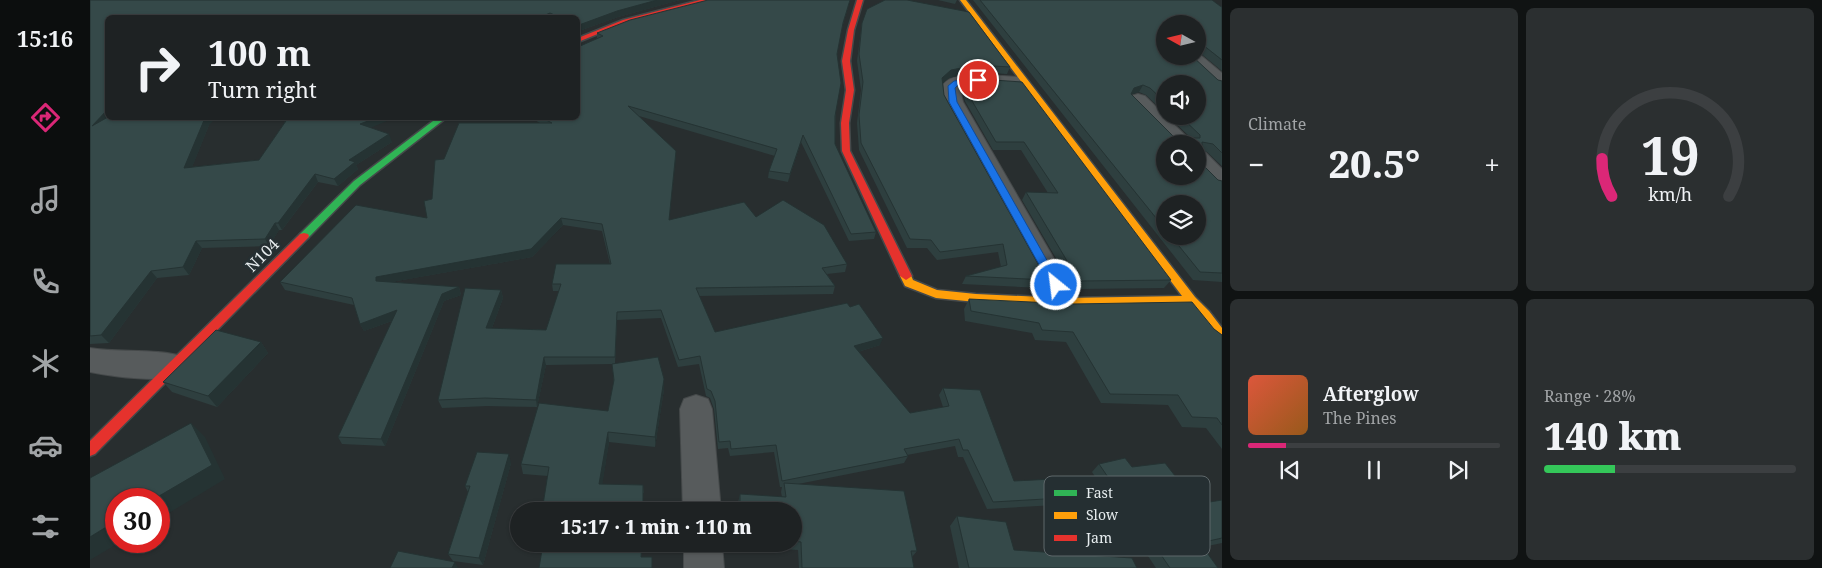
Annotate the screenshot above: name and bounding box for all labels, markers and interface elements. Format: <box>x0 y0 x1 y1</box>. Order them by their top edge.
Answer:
north arrow <box>1156 15 1206 65</box>
map controls <box>1156 15 1206 245</box>
text: 15:16 <box>17 23 73 53</box>
text: 100 m <box>208 29 311 76</box>
icon: right <box>125 35 190 100</box>
pin <box>957 59 999 101</box>
icon: arrive <box>964 66 992 94</box>
text: Turn right <box>208 74 317 104</box>
button: sound <box>1156 75 1206 125</box>
icon: directions <box>28 100 63 135</box>
text: Climate <box>1248 113 1306 135</box>
text: 19 <box>1641 119 1699 190</box>
button: search <box>1156 135 1206 185</box>
text: 20.5° <box>1328 137 1420 189</box>
text: − <box>1248 145 1264 183</box>
text: + <box>1484 145 1500 183</box>
icon: music <box>28 182 63 217</box>
text: km/h <box>1648 182 1692 206</box>
button: layers <box>1156 195 1206 245</box>
street label: N104 <box>240 233 284 277</box>
position arrow <box>1029 258 1081 310</box>
icon: phone <box>28 264 63 299</box>
icon: climate <box>28 346 63 381</box>
text: Afterglow <box>1323 381 1419 407</box>
text: Range · 28% <box>1544 385 1636 407</box>
text: The Pines <box>1323 407 1397 429</box>
text: 140 km <box>1544 409 1682 461</box>
icon: car <box>28 428 63 463</box>
icon: previous <box>1276 456 1304 484</box>
icon: pause <box>1360 456 1388 484</box>
icon: next <box>1444 456 1472 484</box>
legend <box>1044 476 1210 556</box>
text: Fast <box>1086 483 1113 502</box>
speed limit sign: 30 <box>105 488 170 553</box>
text: Slow <box>1086 505 1119 524</box>
icon: filters <box>28 509 63 544</box>
text: 15:17 · 1 min · 110 m <box>560 514 752 540</box>
text: Jam <box>1085 528 1112 547</box>

